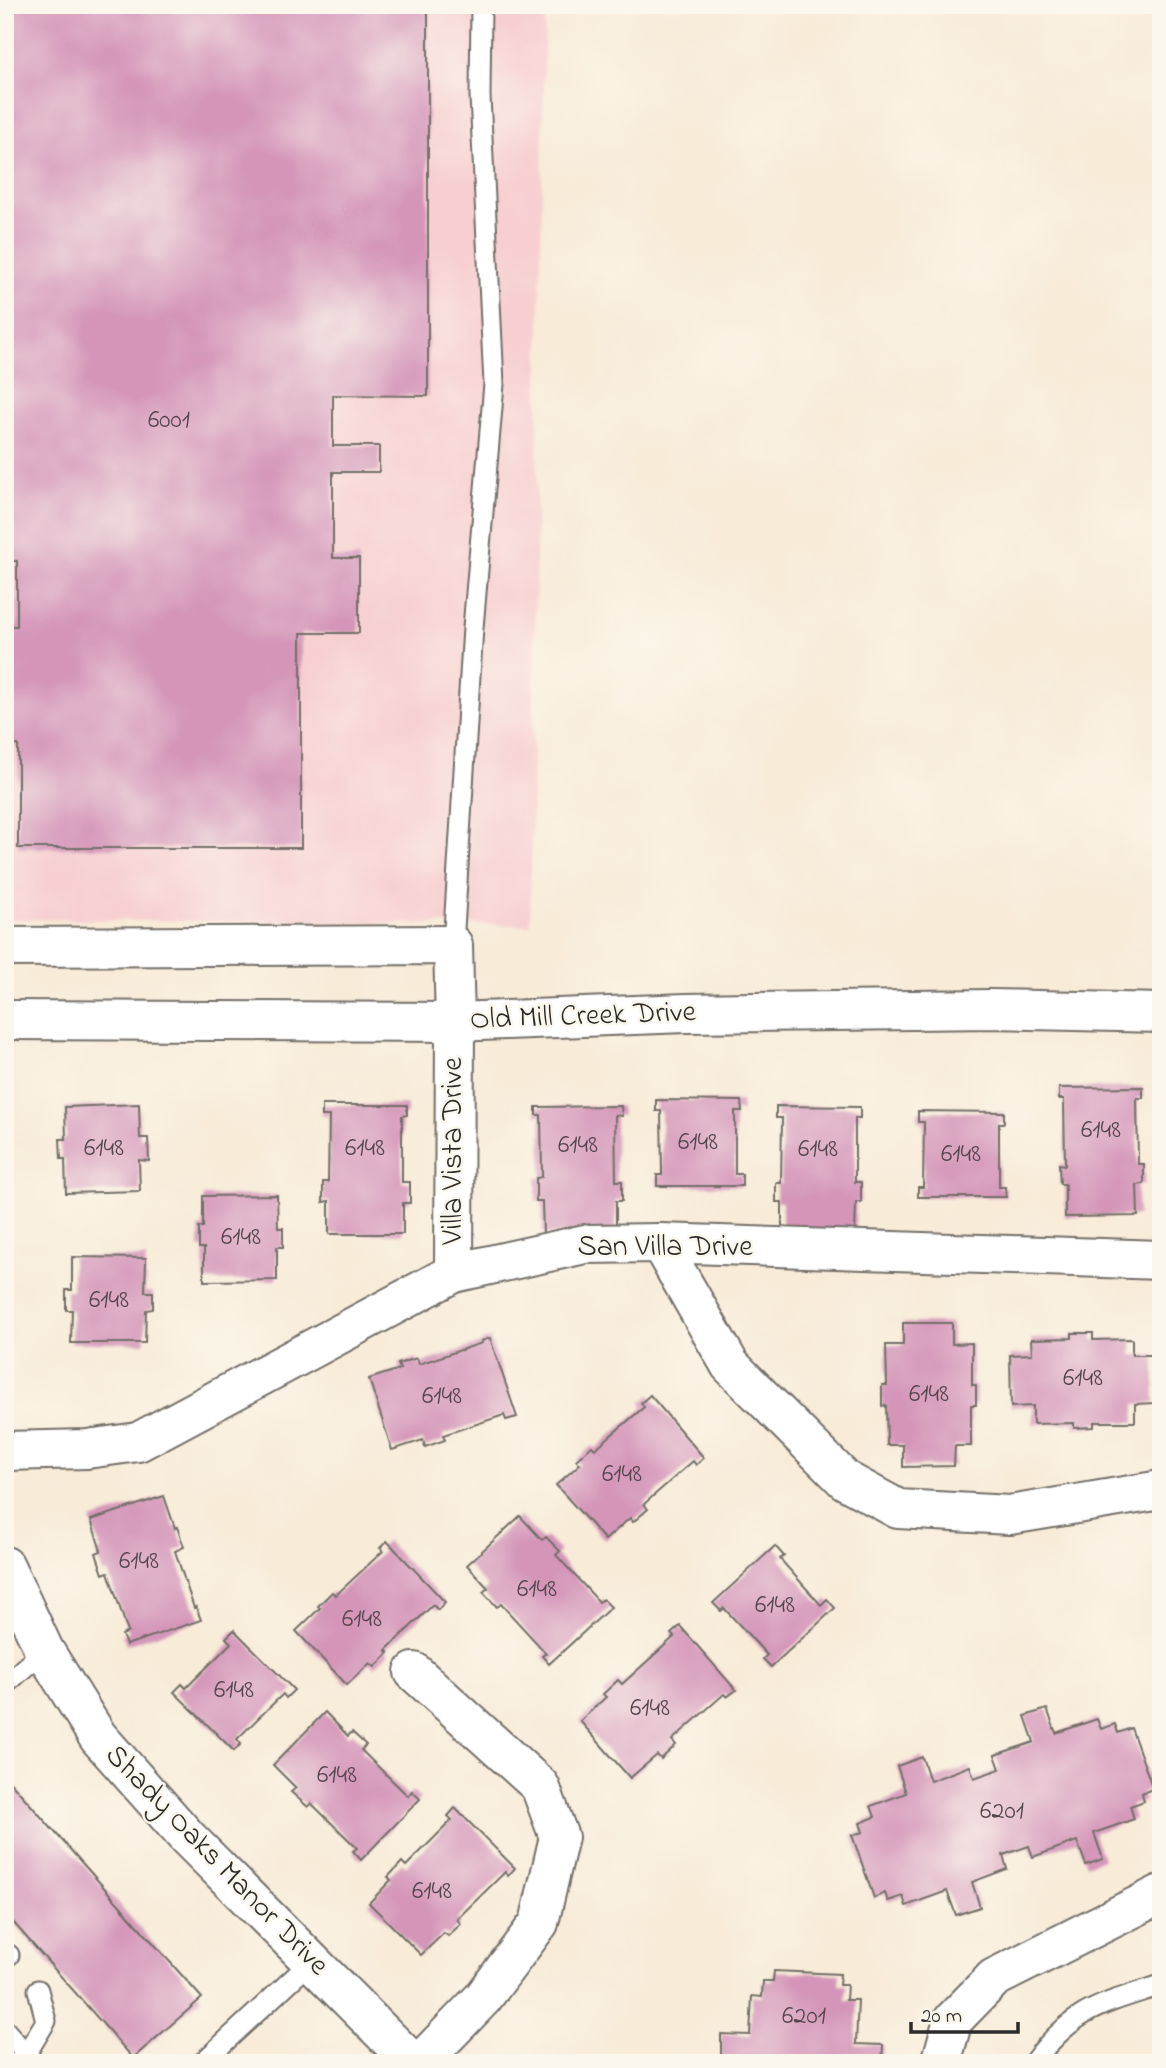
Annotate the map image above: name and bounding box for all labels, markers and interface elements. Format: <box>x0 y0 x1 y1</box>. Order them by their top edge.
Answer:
house number: 6001 <box>148 402 190 440</box>
street label: Old Mill Creek Drive <box>469 991 697 1043</box>
street label: Villa Vista Drive <box>432 1057 476 1246</box>
house number: 6148 <box>1081 1112 1121 1150</box>
house number: 6148 <box>678 1124 718 1162</box>
house number: 6148 <box>558 1127 598 1165</box>
house number: 6148 <box>84 1130 124 1168</box>
house number: 6148 <box>345 1130 385 1168</box>
house number: 6148 <box>798 1131 838 1169</box>
house number: 6148 <box>941 1136 981 1174</box>
house number: 6148 <box>221 1219 261 1257</box>
street label: San Villa Drive <box>577 1226 753 1270</box>
house number: 6148 <box>89 1282 129 1320</box>
house number: 6148 <box>1063 1360 1103 1398</box>
house number: 6148 <box>909 1376 949 1414</box>
house number: 6148 <box>422 1378 462 1416</box>
house number: 6148 <box>602 1456 642 1494</box>
house number: 6148 <box>119 1543 159 1581</box>
house number: 6148 <box>517 1571 557 1609</box>
house number: 6148 <box>755 1587 795 1625</box>
house number: 6148 <box>342 1601 382 1639</box>
house number: 6148 <box>214 1672 254 1710</box>
house number: 6148 <box>630 1690 670 1728</box>
street label: Shady Oaks Manor Drive <box>94 1735 339 1987</box>
house number: 6148 <box>317 1757 357 1795</box>
house number: 6201 <box>980 1793 1024 1831</box>
house number: 6148 <box>412 1873 452 1911</box>
scale bar <box>911 1991 1017 2035</box>
house number: 6201 <box>782 1998 826 2036</box>
text: 20 m <box>921 2002 962 2032</box>

